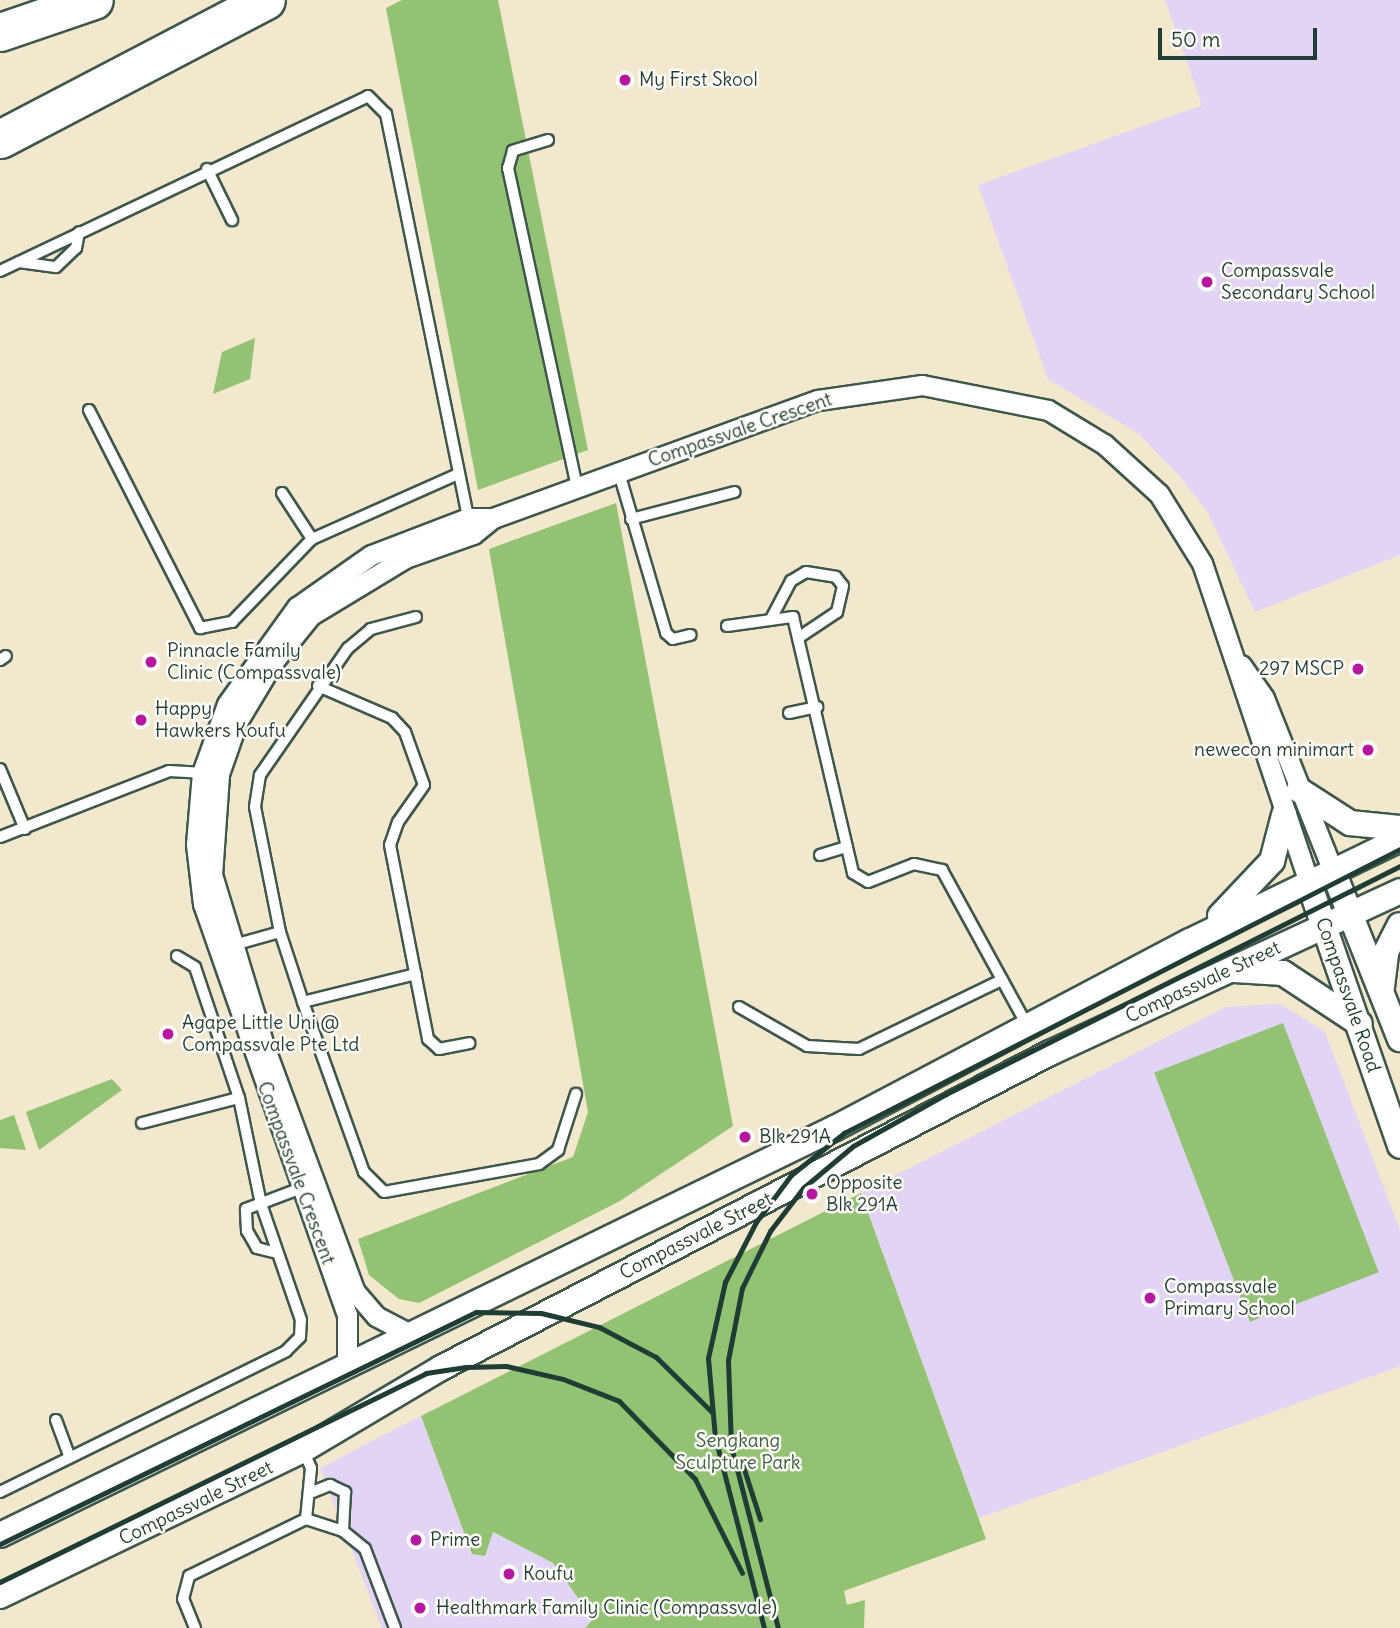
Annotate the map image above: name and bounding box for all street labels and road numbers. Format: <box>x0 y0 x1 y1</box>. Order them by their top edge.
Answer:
street label: Compassvale Crescent <box>645 388 835 472</box>
street label: Compassvale Road <box>1311 915 1385 1075</box>
street label: Compassvale Street <box>1122 936 1284 1028</box>
street label: Compassvale Crescent <box>252 1078 340 1268</box>
street label: Compassvale Street <box>616 1188 776 1284</box>
street label: Compassvale Street <box>115 1456 277 1550</box>

